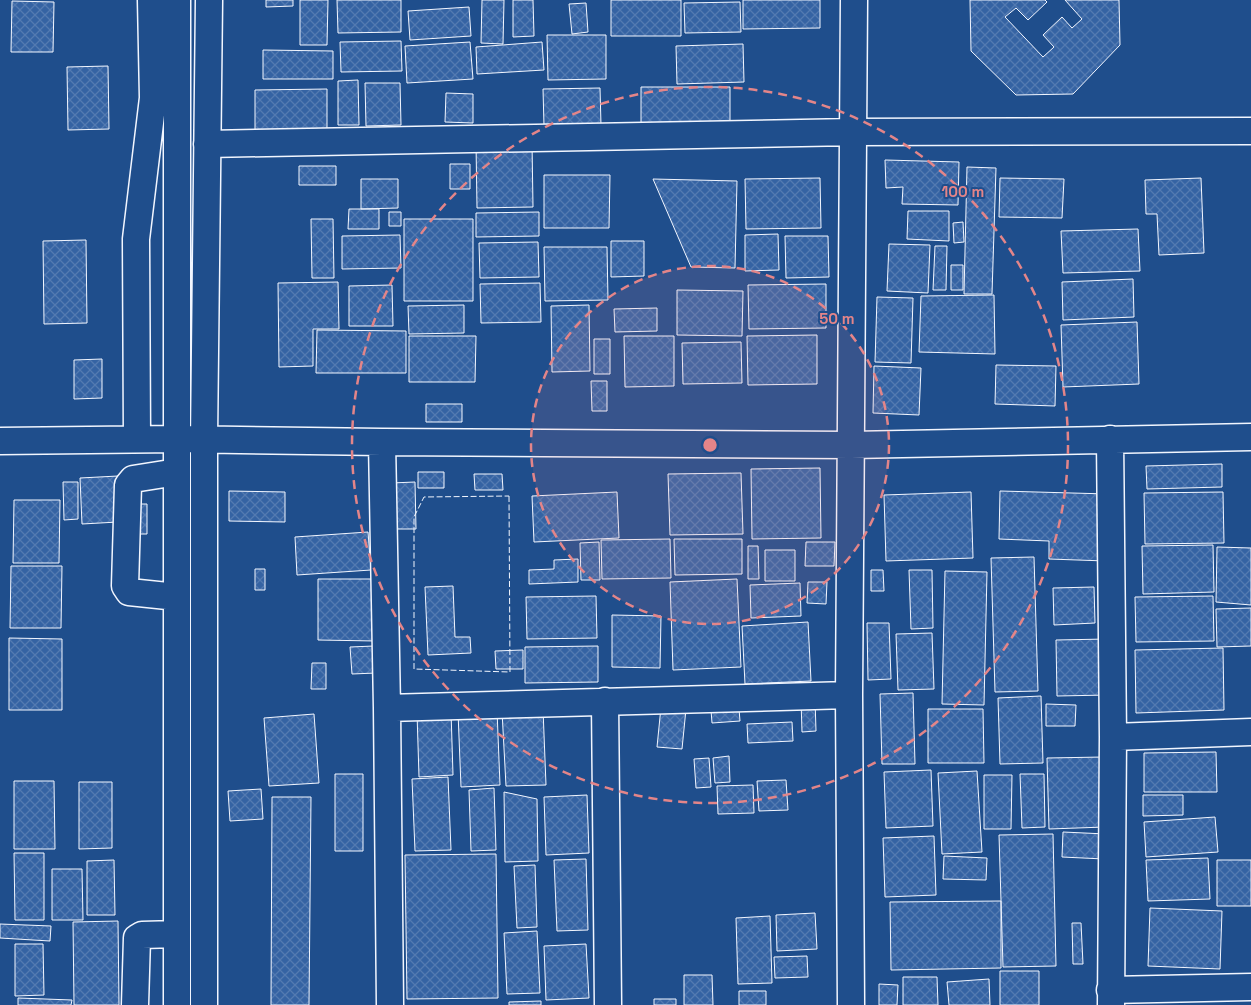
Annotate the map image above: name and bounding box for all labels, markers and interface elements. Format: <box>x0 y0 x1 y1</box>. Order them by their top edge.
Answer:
text: 100 m <box>942 182 984 201</box>
text: 50 m <box>819 309 855 328</box>
centre of rings <box>701 436 719 454</box>

